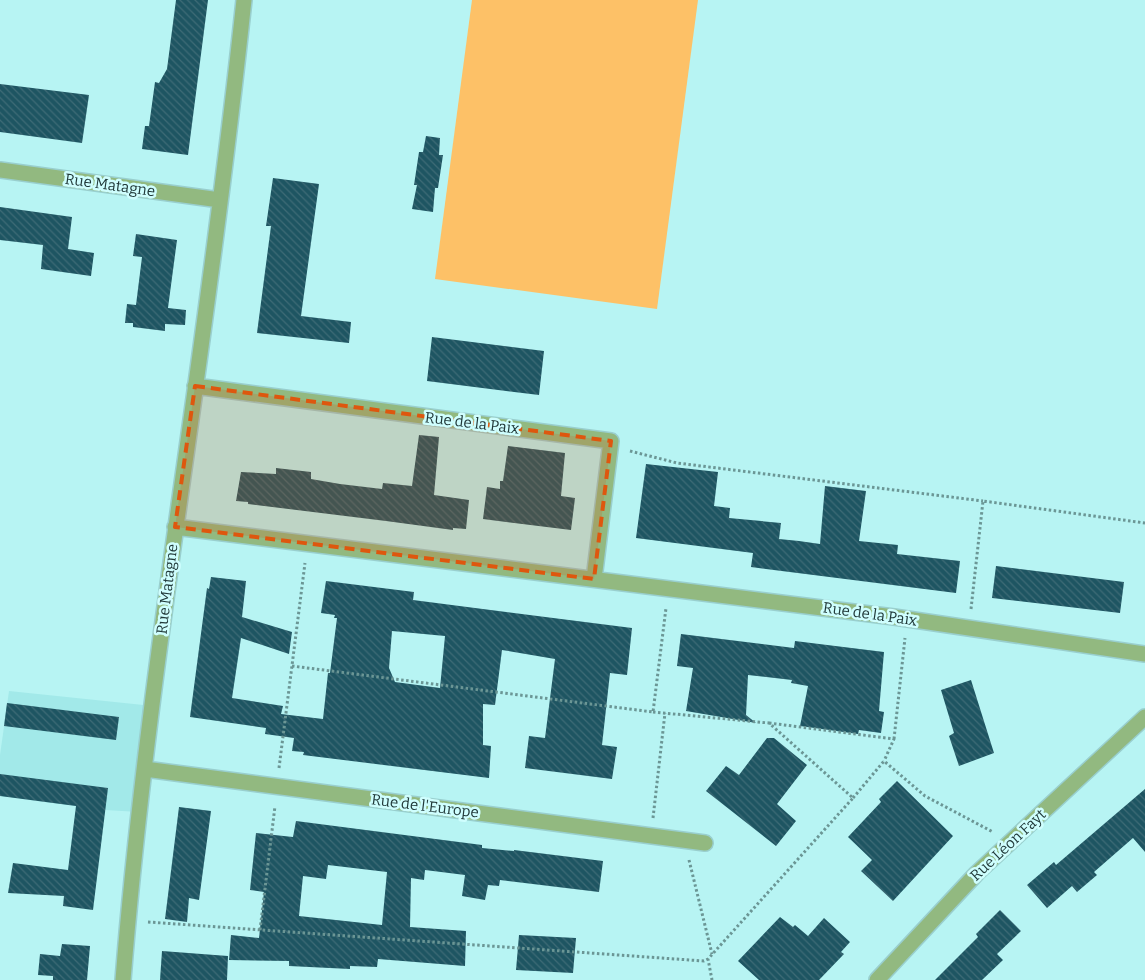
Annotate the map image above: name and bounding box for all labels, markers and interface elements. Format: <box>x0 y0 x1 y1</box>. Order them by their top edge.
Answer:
street label: Rue Matagne <box>64 170 156 200</box>
street label: Rue de la Paix <box>424 408 521 438</box>
street label: Rue Matagne <box>153 543 181 635</box>
street label: Rue de la Paix <box>822 598 919 630</box>
street label: Rue de l'Europe <box>370 790 480 822</box>
street label: Rue Léon Fayt <box>966 805 1050 885</box>

